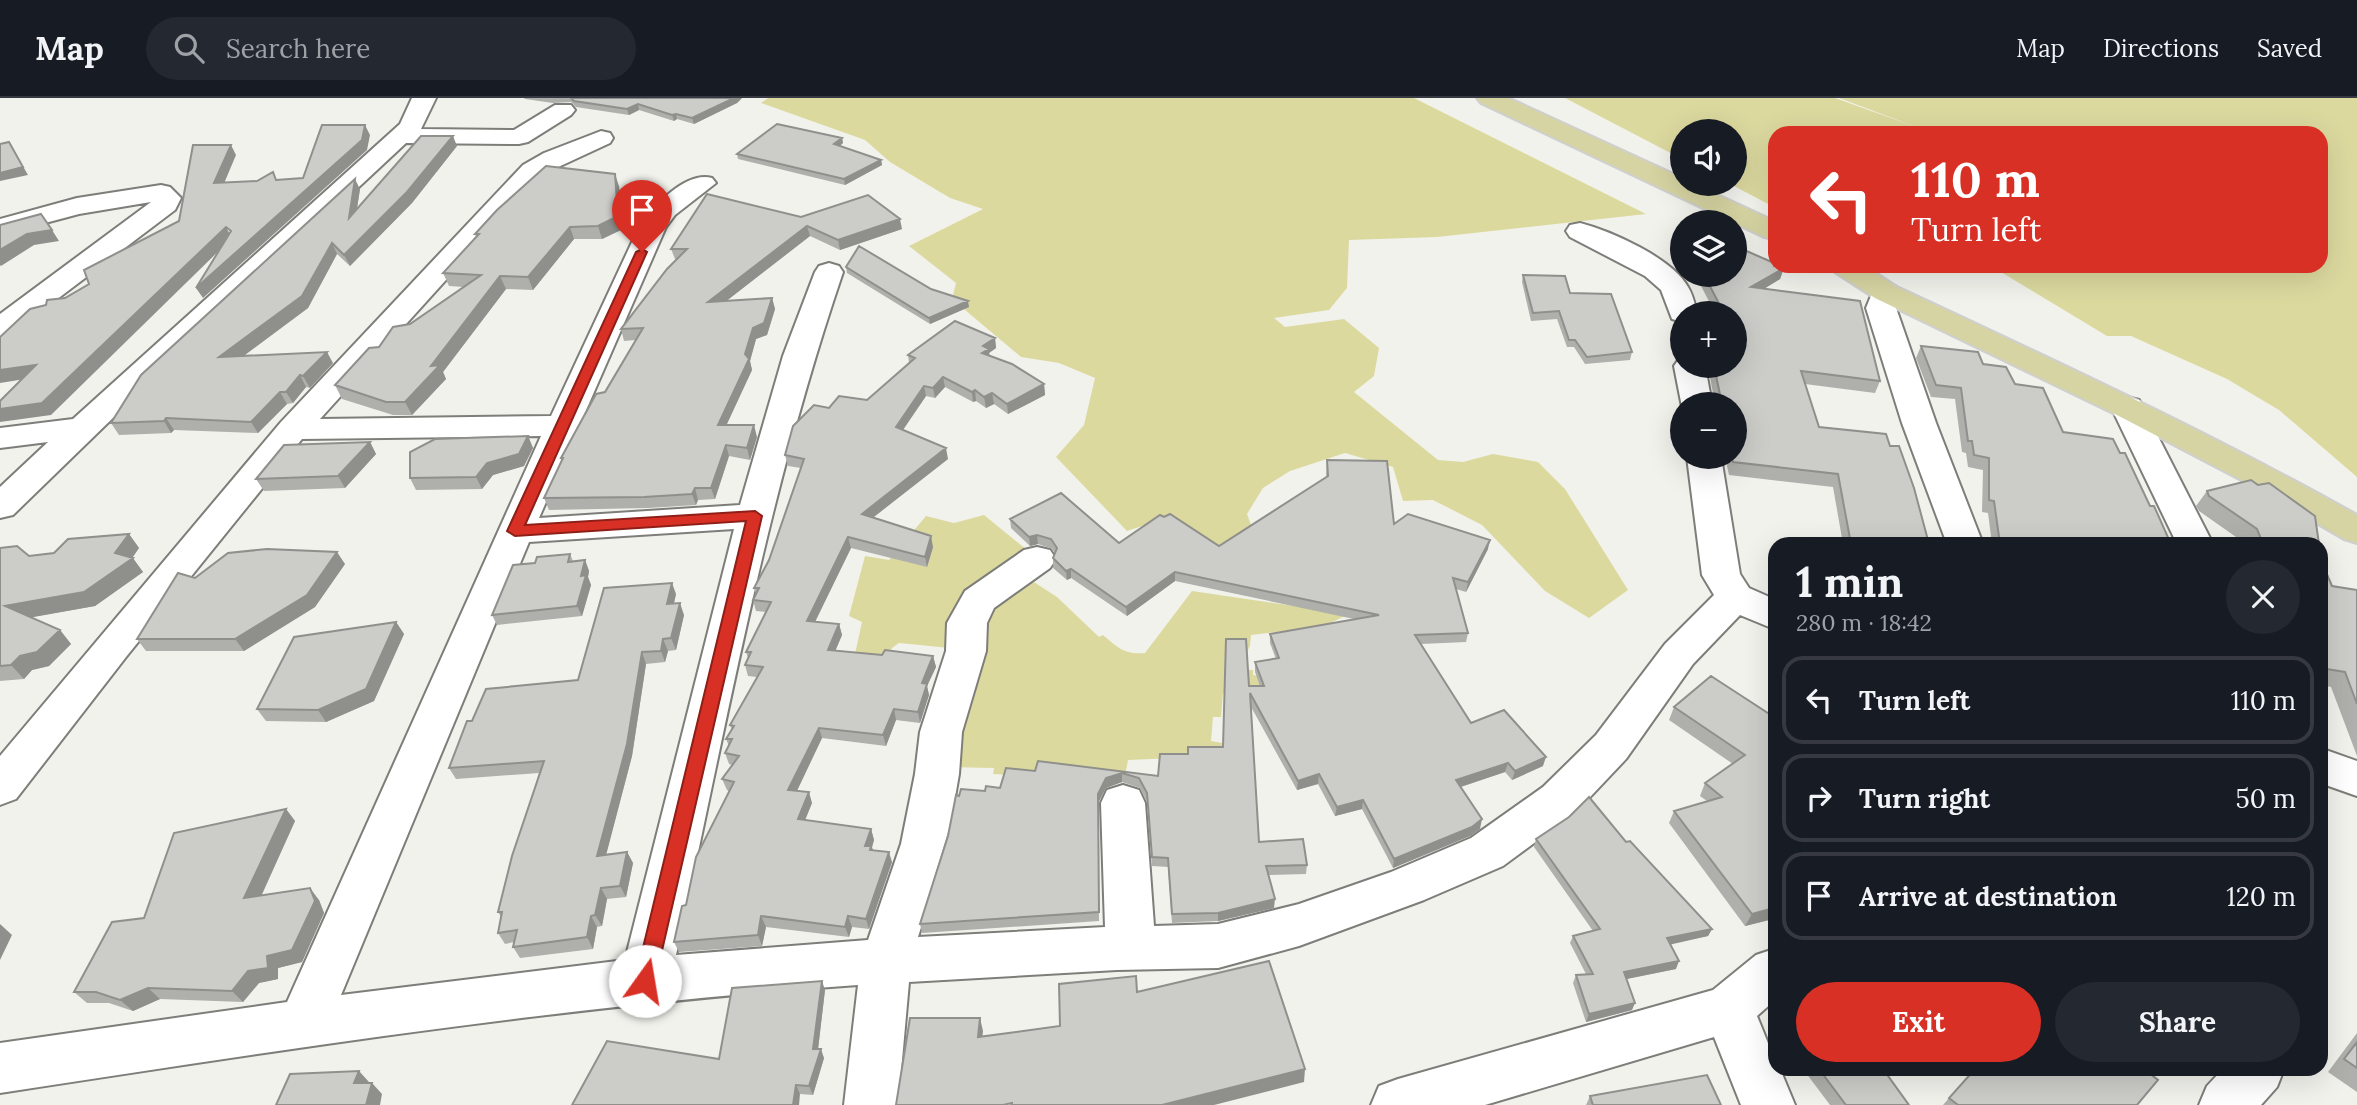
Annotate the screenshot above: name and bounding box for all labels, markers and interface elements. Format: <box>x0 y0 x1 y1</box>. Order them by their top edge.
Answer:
search box <box>146 17 636 80</box>
text: Map <box>35 27 104 69</box>
icon: search <box>170 29 208 67</box>
text: Search here <box>226 32 370 65</box>
text: Map <box>2016 33 2065 64</box>
text: Directions <box>2103 33 2219 64</box>
text: Saved <box>2257 33 2322 64</box>
map controls <box>1670 119 1747 469</box>
button: sound <box>1670 119 1747 196</box>
text: 110 m <box>1911 148 2040 210</box>
icon: left <box>1796 154 1887 245</box>
pin <box>612 180 672 252</box>
icon: arrive <box>623 191 661 229</box>
text: Turn left <box>1911 209 2041 250</box>
button: layers <box>1670 210 1747 287</box>
button: + <box>1670 301 1747 378</box>
button: − <box>1670 392 1747 469</box>
text: 1 min <box>1796 555 1903 609</box>
button: close <box>2226 560 2300 634</box>
text: 280 m · 18:42 <box>1796 608 1932 637</box>
icon: left <box>1800 681 1838 719</box>
text: Turn left <box>1859 684 1970 717</box>
text: 110 m <box>2231 684 2296 717</box>
icon: right <box>1800 779 1838 817</box>
text: Turn right <box>1859 782 1990 815</box>
text: 50 m <box>2236 782 2296 815</box>
icon: arrive <box>1800 877 1838 915</box>
text: Arrive at destination <box>1859 880 2117 913</box>
text: 120 m <box>2226 880 2296 913</box>
position arrow <box>608 944 682 1018</box>
button: Exit <box>1796 982 2041 1062</box>
button: Share <box>2055 982 2300 1062</box>

